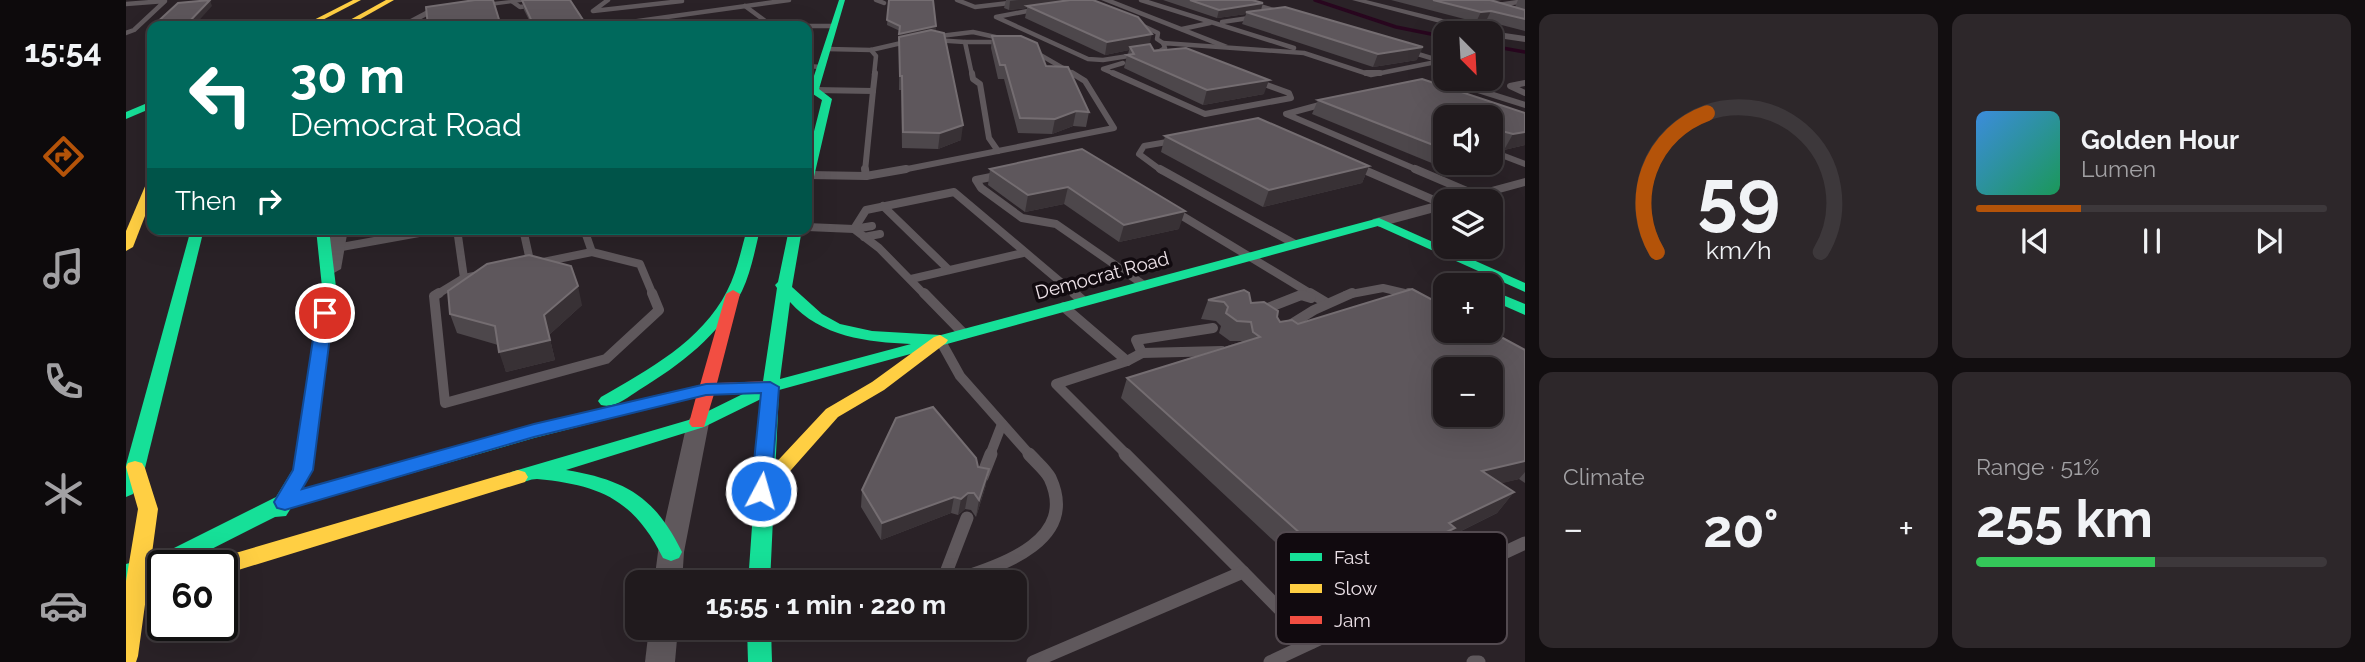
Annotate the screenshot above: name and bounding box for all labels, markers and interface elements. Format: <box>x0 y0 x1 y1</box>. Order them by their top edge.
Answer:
north arrow <box>1433 21 1503 91</box>
map controls <box>1433 21 1503 427</box>
text: 15:54 <box>24 32 102 69</box>
text: 30 m <box>290 47 405 104</box>
icon: left <box>175 49 266 140</box>
button: sound <box>1433 105 1503 175</box>
text: Democrat Road <box>290 106 522 143</box>
text: Golden Hour <box>2081 125 2239 155</box>
icon: directions <box>39 132 88 181</box>
text: 59 <box>1697 154 1780 239</box>
text: Lumen <box>2081 155 2156 182</box>
icon: right <box>250 182 288 220</box>
text: Then <box>175 186 236 216</box>
button: layers <box>1433 189 1503 259</box>
icon: previous <box>2016 222 2054 260</box>
icon: pause <box>2133 222 2171 260</box>
icon: next <box>2250 222 2288 260</box>
text: km/h <box>1706 235 1771 265</box>
icon: music <box>39 244 88 293</box>
street label: Democrat Road <box>1033 247 1171 303</box>
button: + <box>1433 273 1503 343</box>
pin <box>295 283 355 343</box>
icon: arrive <box>306 294 344 332</box>
icon: phone <box>39 357 88 406</box>
button: − <box>1433 357 1503 427</box>
text: Range · 51% <box>1976 453 2099 480</box>
position arrow <box>724 454 798 528</box>
text: Climate <box>1563 463 1645 490</box>
icon: climate <box>39 469 88 518</box>
text: 255 km <box>1976 488 2153 549</box>
text: 20° <box>1703 498 1779 559</box>
text: − <box>1563 506 1583 551</box>
text: + <box>1898 506 1914 551</box>
legend <box>1276 532 1507 644</box>
text: Fast <box>1334 546 1370 568</box>
speed limit sign: 60 <box>147 550 238 641</box>
text: Slow <box>1334 577 1378 599</box>
icon: car <box>39 581 88 630</box>
text: 15:55 · 1 min · 220 m <box>706 590 946 620</box>
text: Jam <box>1334 609 1371 631</box>

